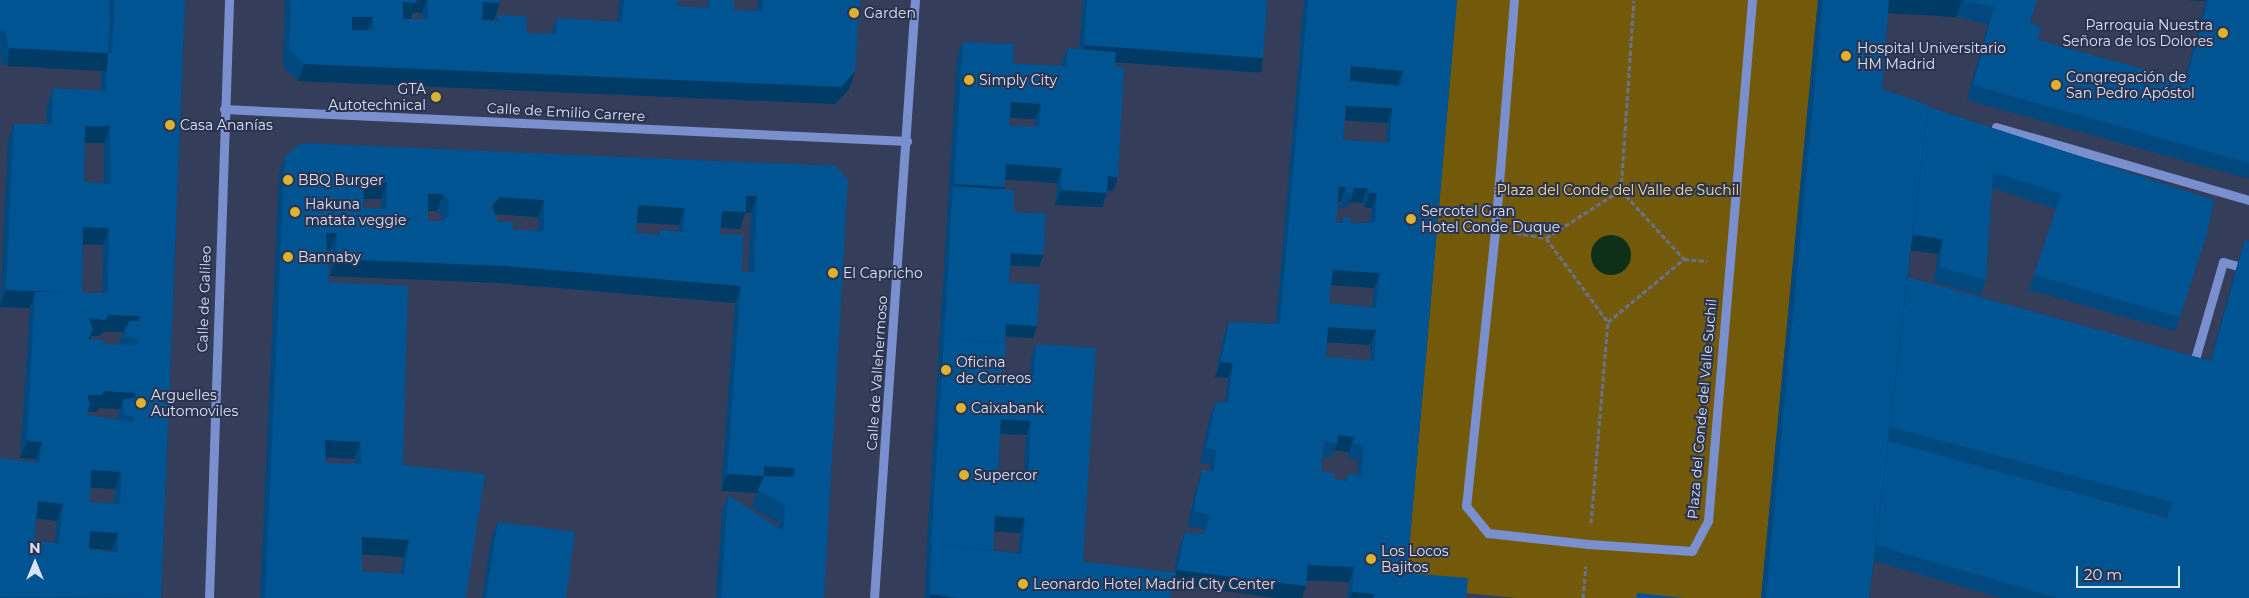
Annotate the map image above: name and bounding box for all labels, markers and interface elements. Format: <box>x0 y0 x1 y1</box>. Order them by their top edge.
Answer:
place label: Garden <box>864 5 916 21</box>
marker: Garden <box>848 7 860 19</box>
place label: Parroquia Nuestra Señora de los Dolores <box>2062 17 2213 49</box>
marker: Parroquia Nuestra Señora de los Dolores <box>2217 27 2229 39</box>
place label: Hospital Universitario HM Madrid <box>1857 40 2006 72</box>
marker: Hospital Universitario HM Madrid <box>1839 49 1853 63</box>
place label: Congregación de San Pedro Apóstol <box>2066 69 2195 102</box>
place label: Simply City <box>979 72 1057 88</box>
marker: Simply City <box>963 74 975 86</box>
marker: Congregación de San Pedro Apóstol <box>2050 79 2062 91</box>
place label: GTA Autotechnical <box>328 81 426 114</box>
marker: GTA Autotechnical <box>430 91 442 103</box>
street label: Calle de Emilio Carrere <box>486 99 646 125</box>
place label: Casa Ananías <box>180 117 273 133</box>
marker: Casa Ananías <box>164 119 176 131</box>
place label: BBQ Burger <box>298 172 384 188</box>
marker: BBQ Burger <box>282 174 294 186</box>
park label: Plaza del Conde del Valle de Suchil <box>1497 182 1739 198</box>
place label: Hakuna matata veggie <box>305 196 406 228</box>
place label: Sercotel Gran Hotel Conde Duque <box>1421 203 1560 236</box>
marker: Hakuna matata veggie <box>289 206 301 218</box>
marker: Sercotel Gran Hotel Conde Duque <box>1405 213 1417 225</box>
street label: Calle de Galileo <box>194 245 214 353</box>
place label: Bannaby <box>298 249 361 265</box>
marker: Bannaby <box>282 251 294 263</box>
place label: El Capricho <box>843 265 923 281</box>
marker: El Capricho <box>827 267 839 279</box>
street label: Calle de Vallehermoso <box>863 295 891 451</box>
street label: Plaza del Conde del Valle Suchil <box>1684 298 1720 520</box>
place label: Oficina de Correos <box>956 354 1031 387</box>
marker: Oficina de Correos <box>940 364 952 376</box>
place label: Arguelles Automoviles <box>151 387 238 420</box>
marker: Arguelles Automoviles <box>135 397 147 409</box>
place label: Caixabank <box>971 400 1044 416</box>
marker: Caixabank <box>955 402 967 414</box>
place label: Supercor <box>974 467 1038 483</box>
marker: Supercor <box>958 469 970 481</box>
north arrow <box>10 538 60 588</box>
text: N <box>29 539 41 557</box>
place label: Los Locos Bajitos <box>1381 543 1449 576</box>
marker: Los Locos Bajitos <box>1365 553 1377 565</box>
scale bar <box>2079 556 2183 588</box>
text: 20 m <box>2084 565 2122 584</box>
place label: Leonardo Hotel Madrid City Center <box>1033 576 1276 592</box>
marker: Leonardo Hotel Madrid City Center <box>1017 578 1029 590</box>

